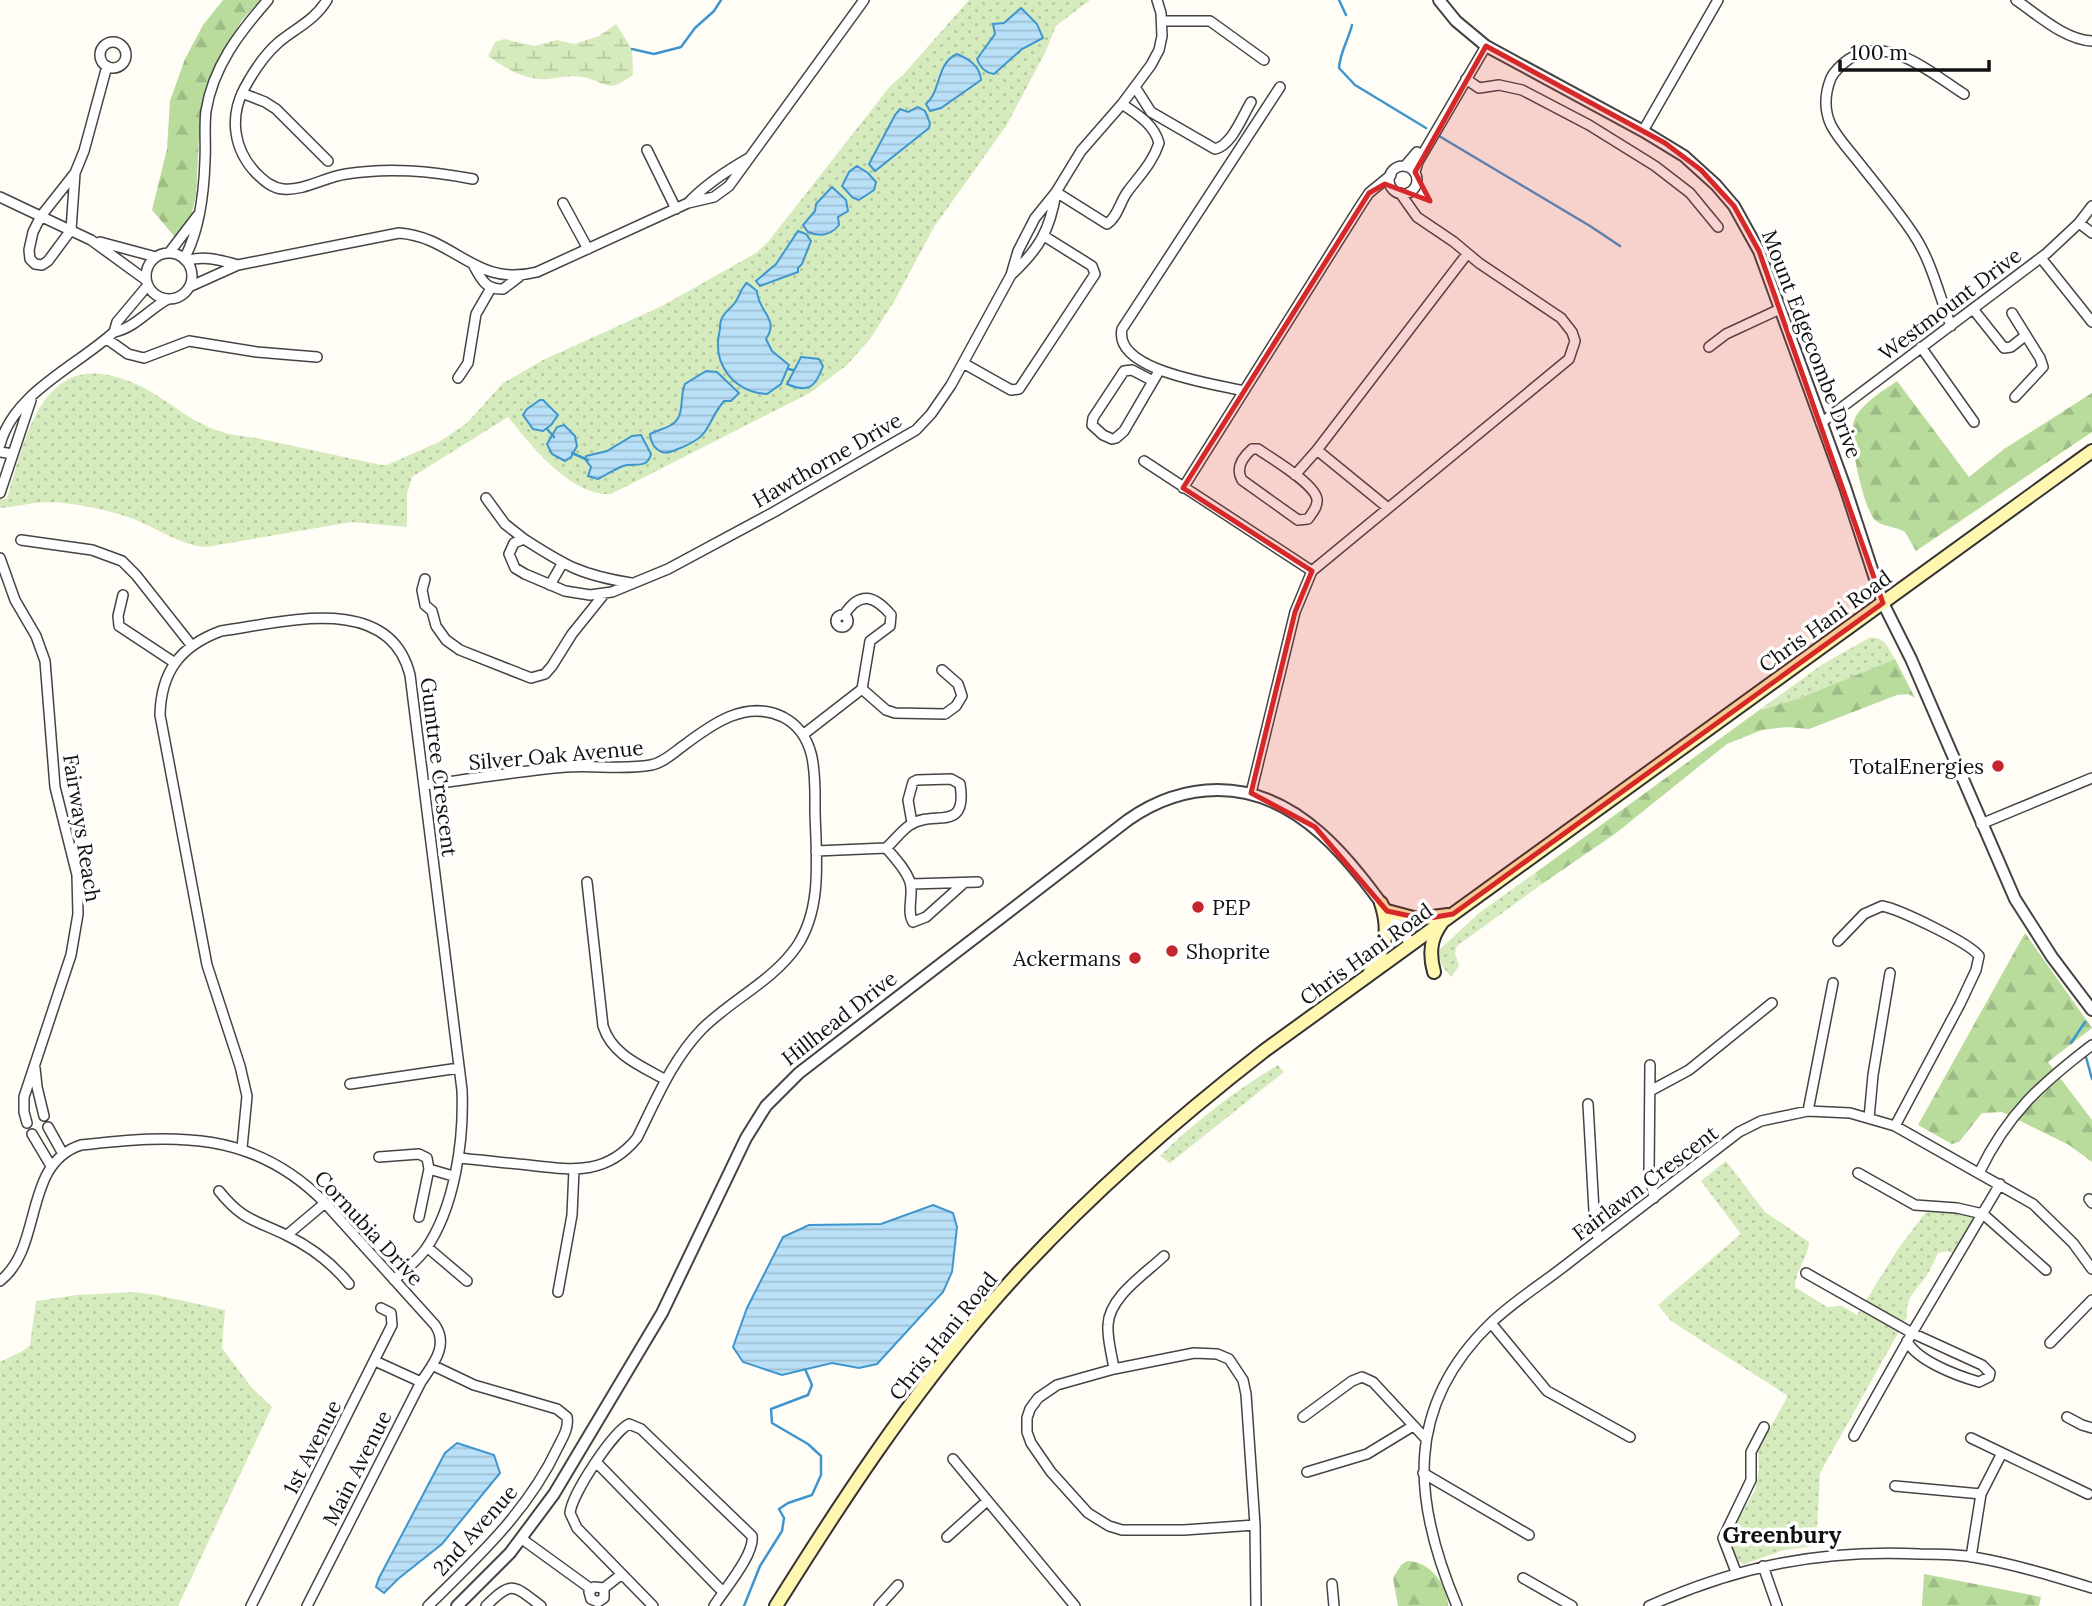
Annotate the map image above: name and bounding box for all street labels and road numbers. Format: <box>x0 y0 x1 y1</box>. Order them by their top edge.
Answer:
street label: Mount Edgecombe Drive <box>1756 226 1868 462</box>
street label: Westmount Drive <box>1873 242 2027 366</box>
street label: Hawthorne Drive <box>748 406 906 514</box>
street label: Chris Hani Road <box>1753 564 1897 678</box>
street label: Gumtree Crescent <box>415 676 463 859</box>
street label: Silver Oak Avenue <box>467 734 645 776</box>
street label: Fairways Reach <box>57 752 107 904</box>
street label: Chris Hani Road <box>1294 897 1438 1011</box>
street label: Hillhead Drive <box>776 965 902 1071</box>
street label: Fairlawn Crescent <box>1567 1119 1724 1247</box>
street label: Cornubia Drive <box>309 1165 429 1291</box>
street label: Chris Hani Road <box>883 1266 1003 1406</box>
street label: 1st Avenue <box>277 1395 347 1499</box>
street label: Main Avenue <box>316 1406 398 1530</box>
street label: 2nd Avenue <box>427 1479 523 1581</box>

